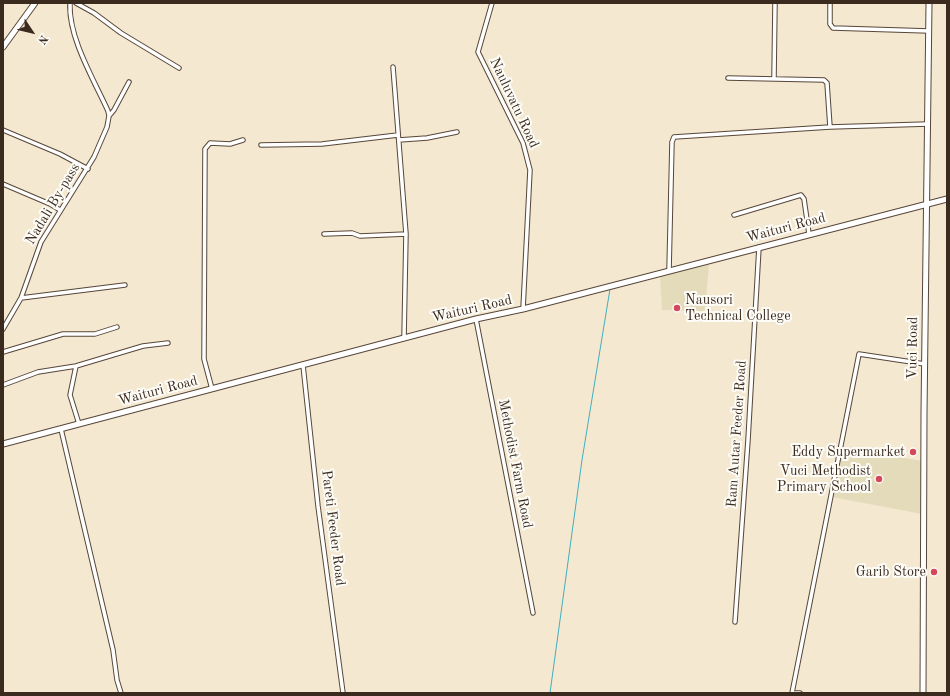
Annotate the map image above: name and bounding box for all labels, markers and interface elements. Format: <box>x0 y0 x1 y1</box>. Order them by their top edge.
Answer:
north arrow <box>12 12 52 52</box>
text: N <box>35 33 49 46</box>
street label: Nauluvatu Road <box>486 55 542 151</box>
street label: Nadali By-pass <box>22 160 84 248</box>
street label: Waituri Road <box>744 209 828 247</box>
street label: Waituri Road <box>430 292 514 326</box>
place label: Nausori Technical College <box>685 292 791 324</box>
marker: Nausori Technical College <box>672 303 682 313</box>
street label: Vuci Road <box>904 317 922 379</box>
street label: Ram Autar Feeder Road <box>723 360 751 508</box>
street label: Waituri Road <box>116 372 200 410</box>
street label: Methodist Farm Road <box>494 398 536 530</box>
place label: Eddy Supermarket <box>791 444 905 460</box>
marker: Eddy Supermarket <box>908 447 918 457</box>
place label: Vuci Methodist Primary School <box>777 463 871 496</box>
street label: Pareti Feeder Road <box>318 469 348 587</box>
marker: Vuci Methodist Primary School <box>874 474 884 484</box>
place label: Garib Store <box>856 564 926 580</box>
marker: Garib Store <box>929 567 939 577</box>

